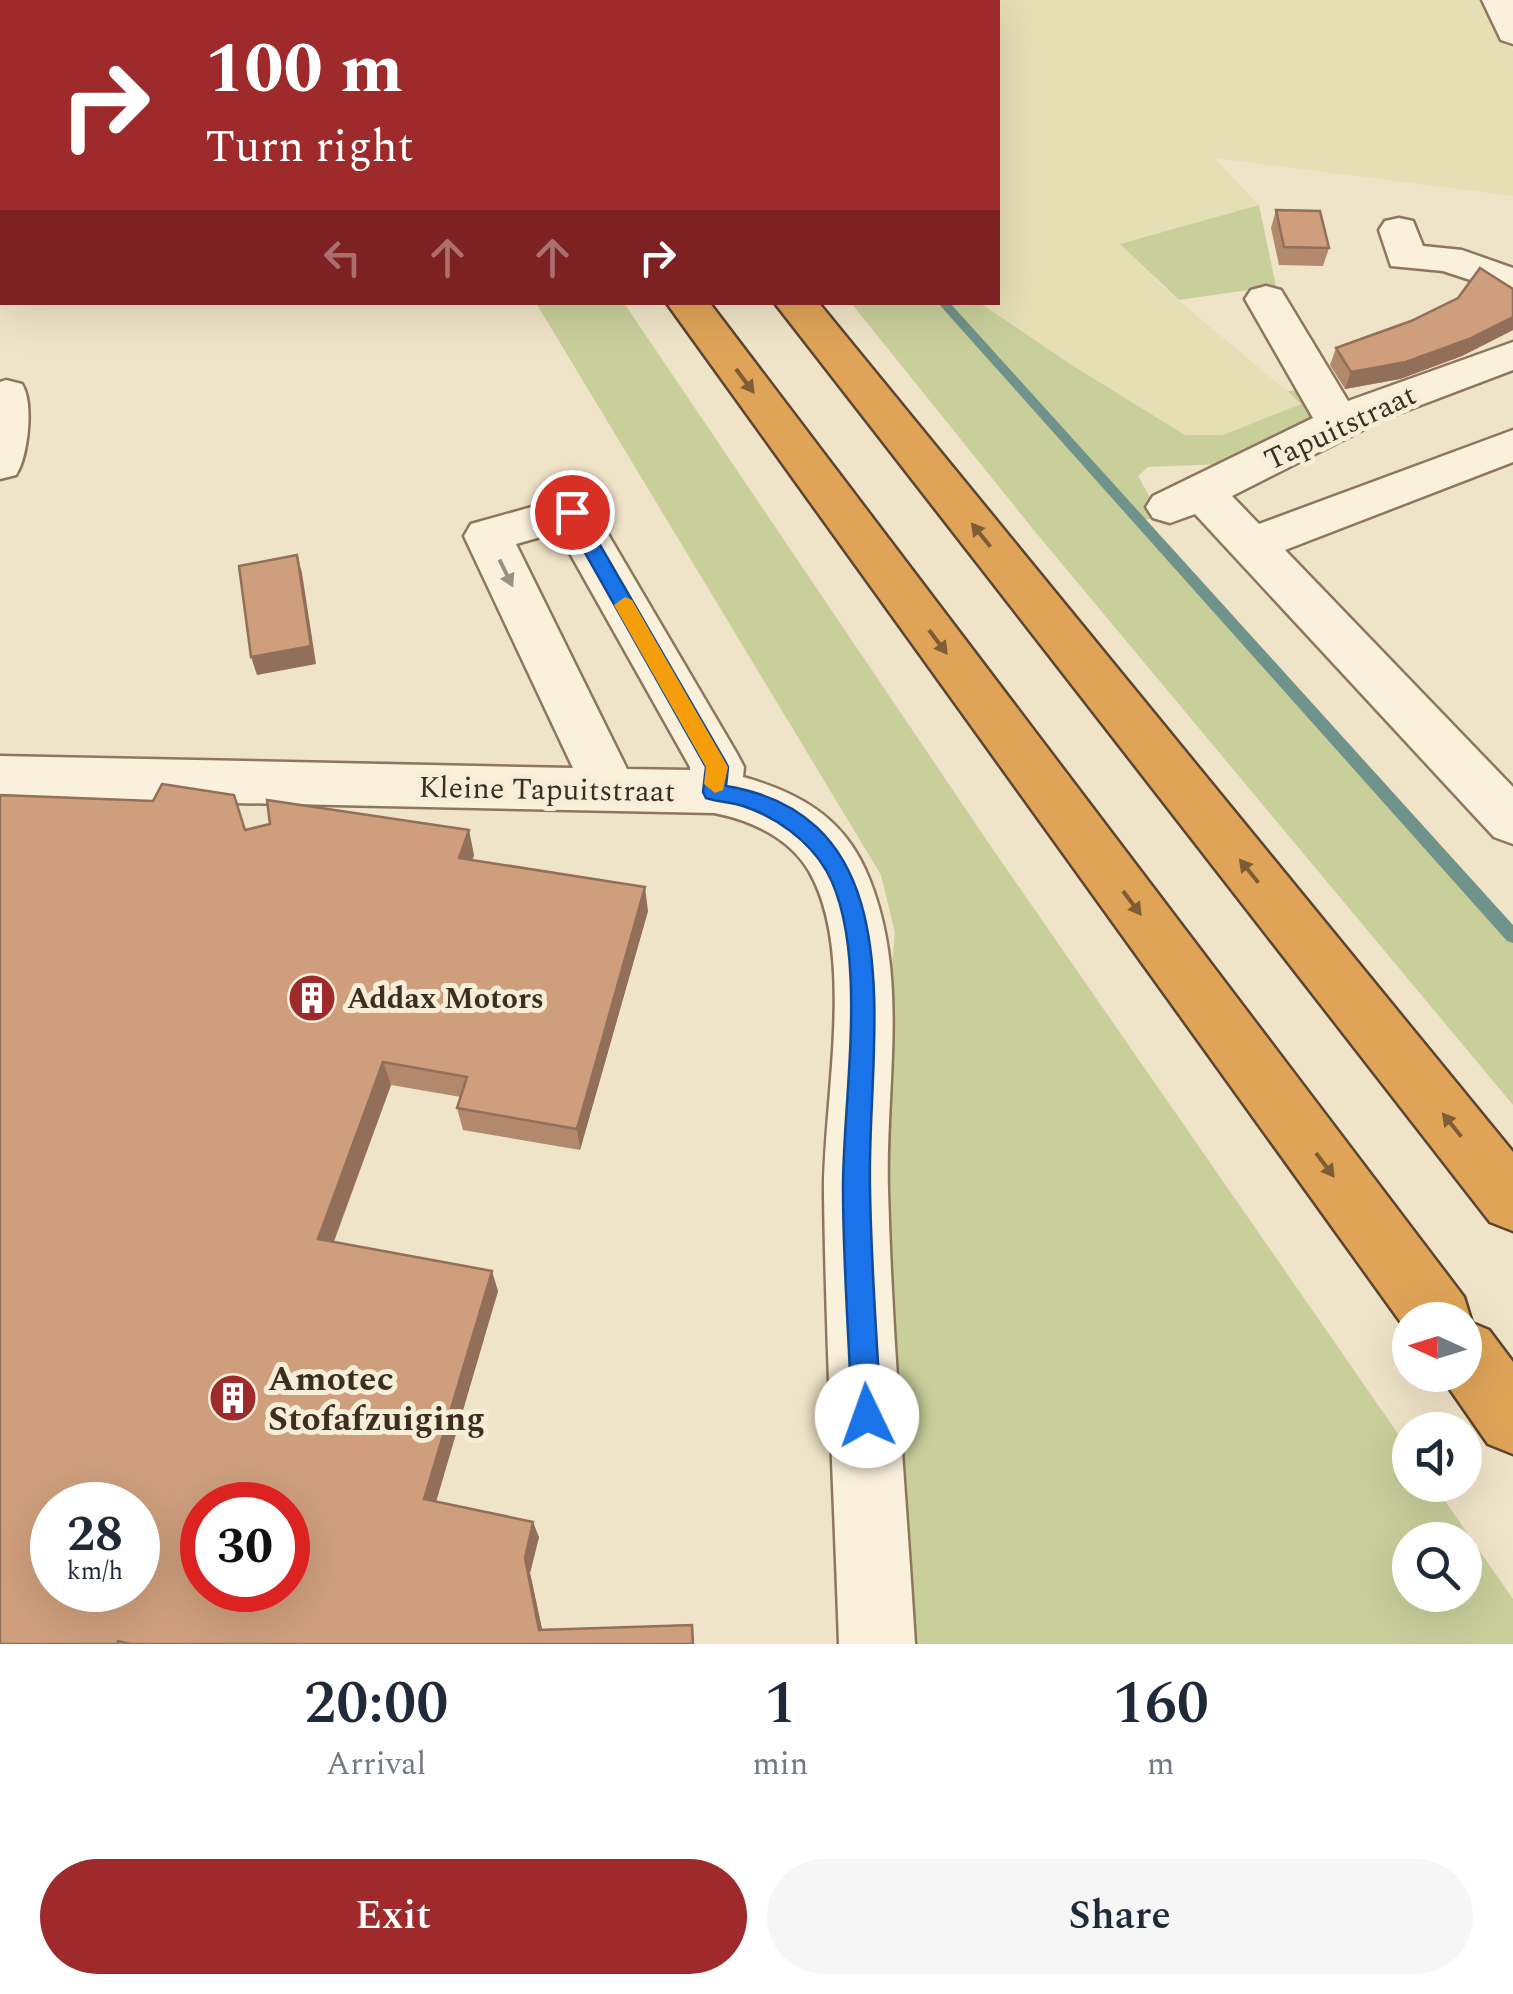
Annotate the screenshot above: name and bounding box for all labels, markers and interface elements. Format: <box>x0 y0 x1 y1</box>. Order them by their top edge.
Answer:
text: 100 m <box>205 17 403 123</box>
icon: right <box>40 40 170 170</box>
text: Turn right <box>205 113 414 182</box>
icon: left <box>315 230 370 285</box>
icon: ahead <box>420 230 475 285</box>
icon: ahead <box>525 230 580 285</box>
icon: right <box>630 230 685 285</box>
one-way arrow <box>734 368 754 394</box>
street label: Tapuitstraat <box>1257 373 1424 483</box>
pin <box>530 470 615 555</box>
icon: arrive <box>545 485 600 540</box>
one-way arrow <box>971 522 992 547</box>
one-way arrow <box>497 559 514 588</box>
one-way arrow <box>928 629 948 655</box>
street label: Kleine Tapuitstraat <box>418 765 676 815</box>
one-way arrow <box>1239 858 1260 883</box>
one-way arrow <box>1121 890 1141 916</box>
building icon: Addax Motors <box>286 972 338 1024</box>
place label: Addax Motors <box>347 976 544 1022</box>
one-way arrow <box>1442 1112 1463 1137</box>
one-way arrow <box>1315 1151 1334 1178</box>
north arrow <box>1392 1302 1482 1392</box>
map controls <box>1392 1302 1482 1612</box>
place label: Amotec Stofafzuiging <box>268 1353 485 1446</box>
position arrow <box>815 1364 919 1468</box>
building icon: Amotec Stofafzuiging <box>207 1372 259 1424</box>
button: sound <box>1392 1412 1482 1502</box>
speed limit sign: 30 <box>180 1482 310 1612</box>
text: 28 <box>67 1497 123 1573</box>
button: search <box>1392 1522 1482 1612</box>
text: km/h <box>67 1553 123 1591</box>
text: 20:00 <box>304 1658 448 1750</box>
text: 1 <box>764 1658 797 1750</box>
text: 160 <box>1112 1658 1209 1750</box>
text: Arrival <box>326 1740 426 1789</box>
text: min <box>752 1740 808 1789</box>
text: m <box>1147 1740 1174 1789</box>
button: Exit <box>40 1859 747 1974</box>
button: Share <box>767 1859 1473 1974</box>

